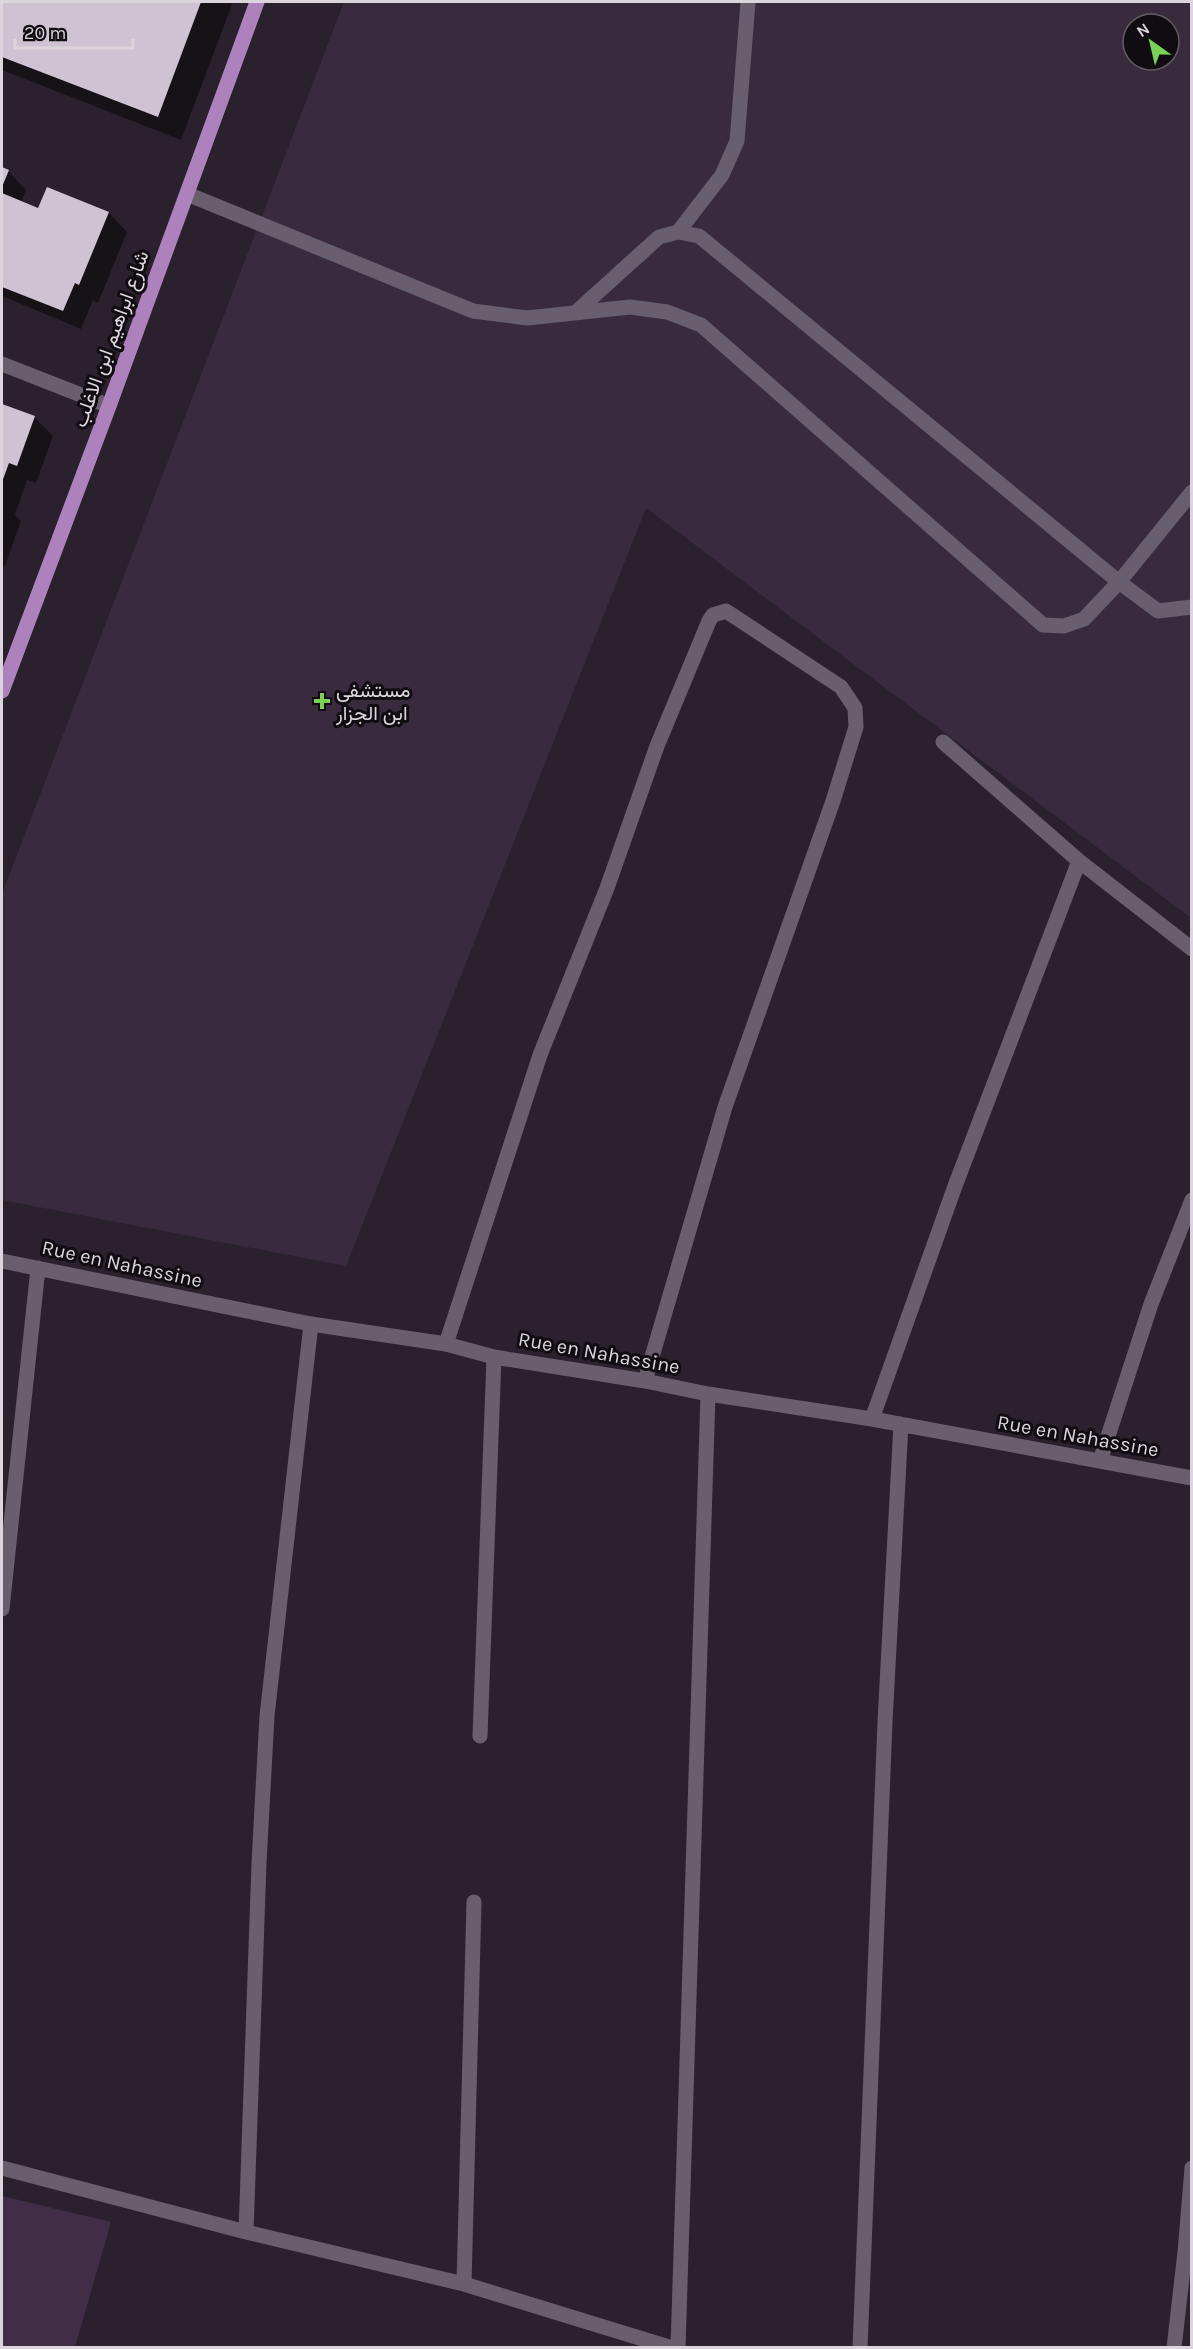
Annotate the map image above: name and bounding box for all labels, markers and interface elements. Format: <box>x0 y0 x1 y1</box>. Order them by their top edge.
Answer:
scale bar <box>15 12 134 50</box>
north arrow <box>1121 12 1181 72</box>
text: N <box>1133 19 1153 41</box>
text: 20 m <box>24 22 66 44</box>
street label: شارع ابراهيم ابن الاغلب <box>68 248 156 431</box>
place label: مستشفى ابن الجزار <box>335 679 411 726</box>
marker: مستشفى ابن الجزار <box>313 692 331 710</box>
street label: Rue en Nahassine <box>40 1236 204 1292</box>
street label: Rue en Nahassine <box>516 1327 682 1379</box>
street label: Rue en Nahassine <box>995 1410 1161 1462</box>

